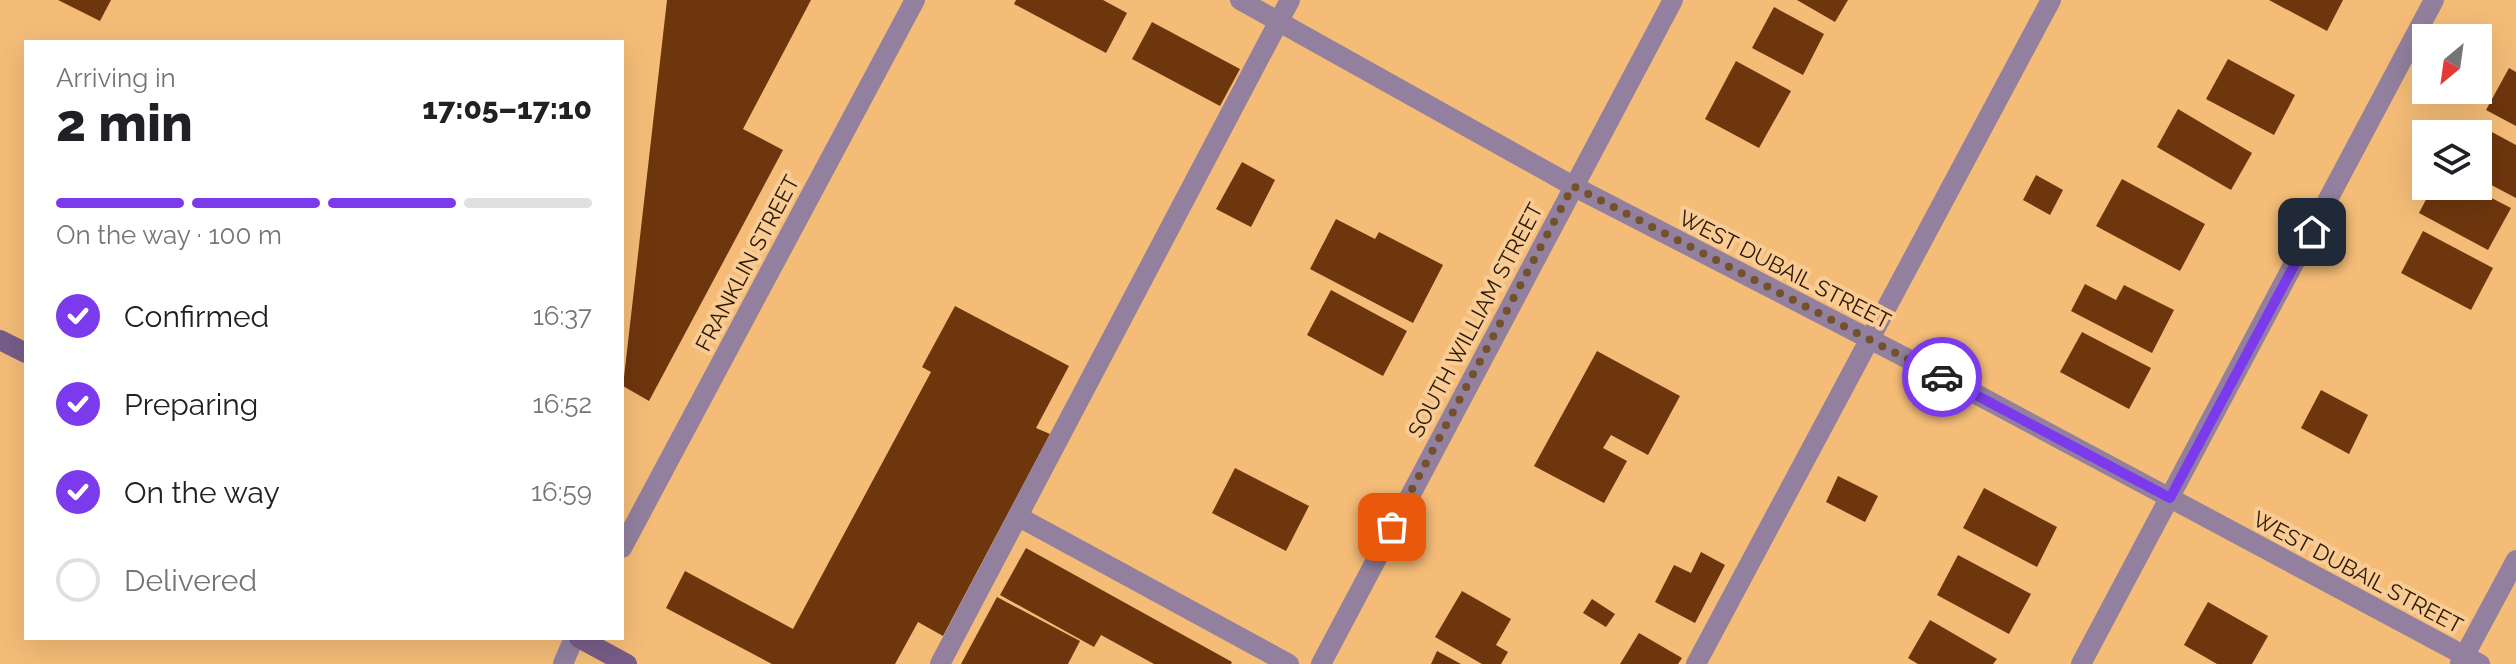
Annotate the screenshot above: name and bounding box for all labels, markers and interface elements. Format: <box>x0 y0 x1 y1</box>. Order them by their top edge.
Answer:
north arrow <box>2412 24 2492 104</box>
map controls <box>2412 24 2492 200</box>
text: Arriving in <box>56 63 176 93</box>
text: 17:05–17:10 <box>422 91 592 126</box>
text: 2 min <box>56 92 193 153</box>
button: layers <box>2412 120 2492 200</box>
street label: FRANKLIN STREET <box>690 170 805 355</box>
street label: SOUTH WILLIAM STREET <box>1402 198 1548 442</box>
pin <box>2278 198 2346 266</box>
street label: WEST DUBAIL STREET <box>1675 204 1896 334</box>
icon: home <box>2290 210 2334 254</box>
text: On the way · 100 m <box>56 220 282 250</box>
icon: check <box>56 294 100 338</box>
text: Confirmed <box>124 299 269 334</box>
text: 16:37 <box>533 301 592 331</box>
courier <box>1902 337 1982 417</box>
icon: car <box>1920 355 1964 399</box>
icon: check <box>56 382 100 426</box>
text: Preparing <box>124 387 258 422</box>
text: 16:52 <box>533 389 592 419</box>
icon: check <box>56 470 100 514</box>
text: On the way <box>124 475 280 510</box>
text: 16:59 <box>531 477 592 507</box>
pin <box>1358 493 1426 561</box>
icon: bag <box>1370 505 1414 549</box>
street label: WEST DUBAIL STREET <box>2249 506 2468 639</box>
text: Delivered <box>124 563 257 598</box>

